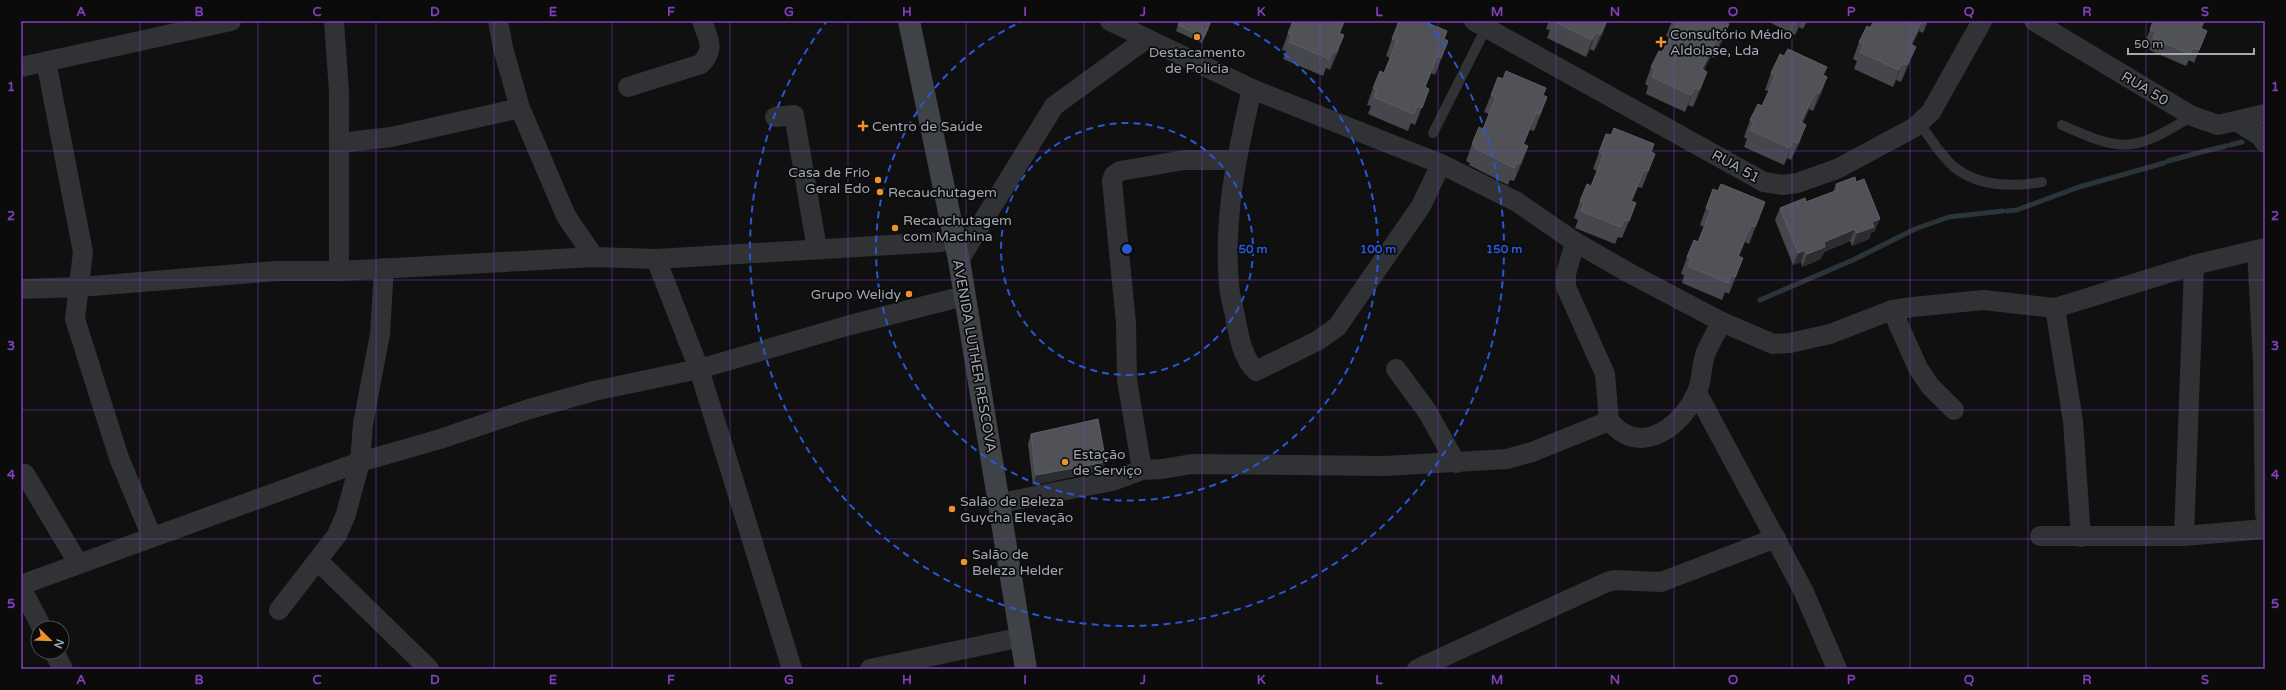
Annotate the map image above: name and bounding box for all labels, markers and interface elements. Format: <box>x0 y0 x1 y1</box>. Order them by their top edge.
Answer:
text: A <box>76 4 86 20</box>
text: B <box>194 4 204 20</box>
text: C <box>312 4 322 20</box>
text: D <box>430 4 440 20</box>
text: E <box>549 4 557 20</box>
text: F <box>667 4 675 20</box>
text: G <box>784 4 794 20</box>
text: H <box>902 4 912 20</box>
text: I <box>1023 4 1027 20</box>
text: J <box>1139 4 1146 20</box>
text: K <box>1257 4 1266 20</box>
text: L <box>1375 4 1383 20</box>
text: M <box>1491 4 1503 20</box>
text: N <box>1610 4 1620 20</box>
text: O <box>1728 4 1739 20</box>
text: P <box>1847 4 1856 20</box>
text: Q <box>1964 4 1975 20</box>
text: R <box>2082 4 2092 20</box>
text: S <box>2201 4 2209 20</box>
place label: Consultório Médio Aldolase, Lda <box>1670 26 1792 59</box>
scale bar <box>2128 30 2254 56</box>
marker: Destacamento de Policia <box>1192 32 1202 42</box>
marker: Consultório Médio Aldolase, Lda <box>1655 36 1667 48</box>
text: 50 m <box>2134 37 2163 51</box>
place label: Destacamento de Policia <box>1149 44 1245 77</box>
street label: RUA 50 <box>2118 68 2172 109</box>
text: 1 <box>7 79 15 95</box>
text: 1 <box>2271 79 2279 95</box>
place label: Centro de Saúde <box>872 118 983 135</box>
marker: Centro de Saúde <box>857 120 869 132</box>
street label: RUA 51 <box>1709 146 1763 186</box>
place label: Casa de Frio Geral Edo <box>788 164 870 197</box>
marker: Casa de Frio Geral Edo <box>873 175 883 185</box>
place label: Recauchutagem <box>888 184 997 201</box>
marker: Recauchutagem <box>875 187 885 197</box>
text: 2 <box>7 208 15 224</box>
text: 2 <box>2271 208 2279 224</box>
place label: Recauchutagem com Machina <box>903 212 1012 245</box>
marker: Recauchutagem com Machina <box>890 223 900 233</box>
centre of rings <box>1120 242 1134 256</box>
text: 50 m <box>1238 242 1268 256</box>
text: 100 m <box>1360 242 1396 256</box>
text: 150 m <box>1486 242 1522 256</box>
street label: AVENIDA LUTHER RESCOVA <box>949 258 1000 454</box>
place label: Grupo Welidy <box>811 286 901 303</box>
marker: Grupo Welidy <box>904 289 914 299</box>
text: 3 <box>7 338 15 354</box>
text: 3 <box>2271 338 2279 354</box>
place label: Estação de Serviço <box>1073 446 1142 479</box>
marker: Estação de Serviço <box>1060 457 1070 467</box>
text: 4 <box>7 467 16 483</box>
text: 4 <box>2271 467 2280 483</box>
place label: Salão de Beleza Guycha Elevação <box>960 493 1073 526</box>
marker: Salão de Beleza Guycha Elevação <box>947 504 957 514</box>
place label: Salão de Beleza Helder <box>972 546 1064 579</box>
marker: Salão de Beleza Helder <box>959 557 969 567</box>
text: 5 <box>7 596 15 612</box>
text: 5 <box>2271 596 2279 612</box>
north arrow <box>30 620 70 660</box>
text: N <box>51 637 66 650</box>
text: A <box>76 672 86 688</box>
text: B <box>194 672 204 688</box>
text: C <box>312 672 322 688</box>
text: D <box>430 672 440 688</box>
text: E <box>549 672 557 688</box>
text: F <box>667 672 675 688</box>
text: G <box>784 672 794 688</box>
text: H <box>902 672 912 688</box>
text: I <box>1023 672 1027 688</box>
text: J <box>1139 672 1146 688</box>
text: K <box>1257 672 1266 688</box>
text: L <box>1375 672 1383 688</box>
text: M <box>1491 672 1503 688</box>
text: N <box>1610 672 1620 688</box>
text: O <box>1728 672 1739 688</box>
text: P <box>1847 672 1856 688</box>
text: Q <box>1964 672 1975 688</box>
text: R <box>2082 672 2092 688</box>
text: S <box>2201 672 2209 688</box>

